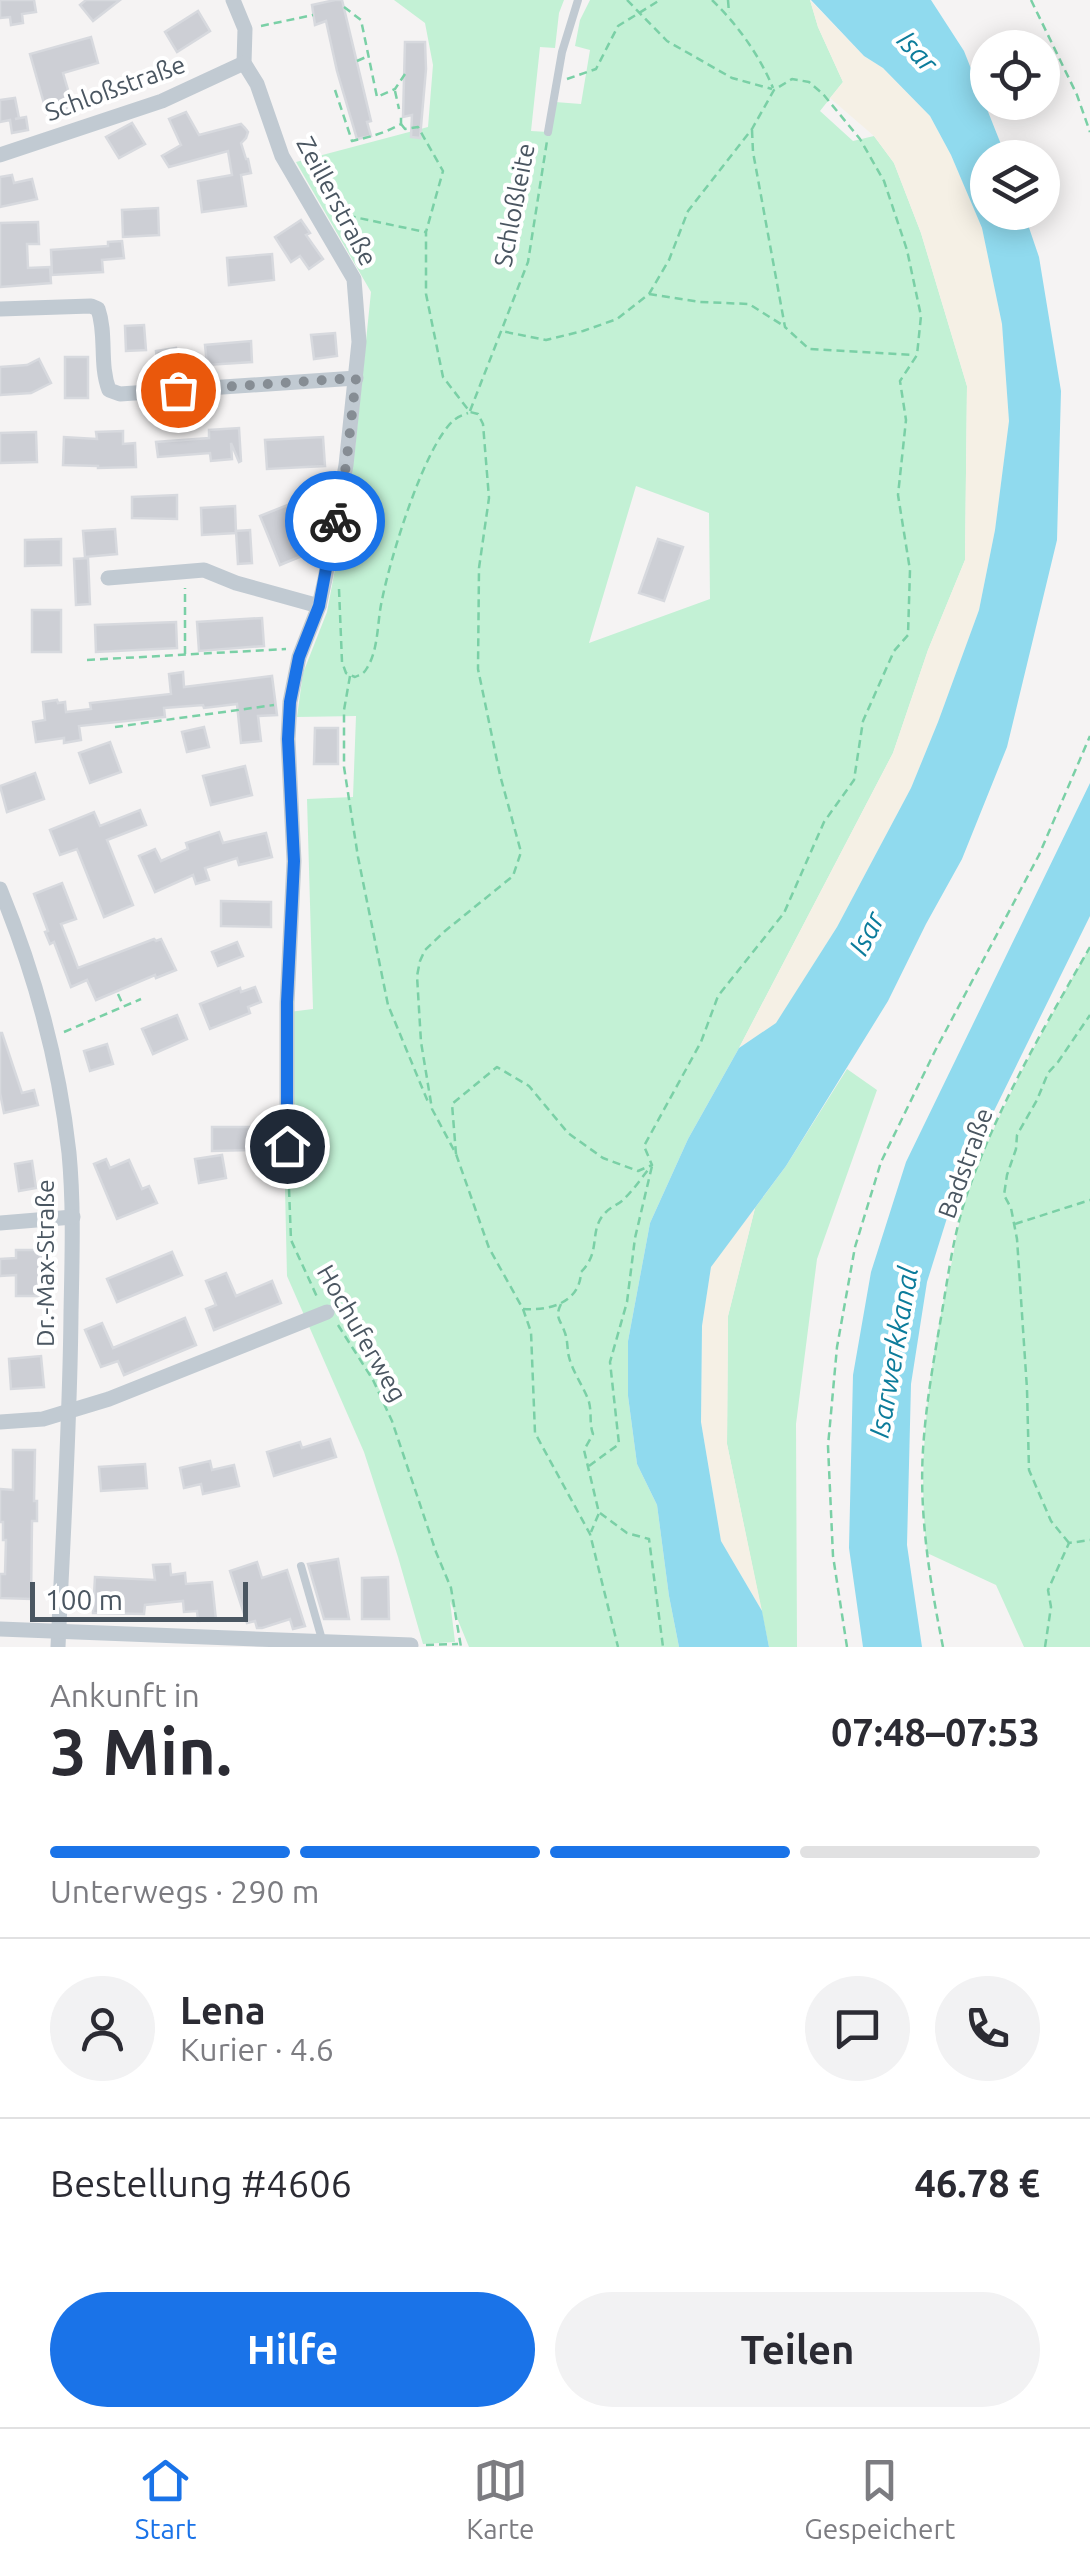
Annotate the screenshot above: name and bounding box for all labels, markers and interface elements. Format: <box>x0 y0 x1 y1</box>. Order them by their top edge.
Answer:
water label: Isar <box>891 24 945 79</box>
map controls <box>970 30 1060 230</box>
button: locate <box>970 30 1060 120</box>
street label: Schloßstraße <box>41 50 189 126</box>
street label: Zeillerstraße <box>291 132 383 270</box>
button: layers <box>970 140 1060 230</box>
street label: Schloßleite <box>488 141 540 269</box>
pin <box>136 348 221 433</box>
icon: bag <box>151 363 206 418</box>
courier <box>285 471 385 571</box>
icon: bike <box>308 494 363 549</box>
water label: Isar <box>842 905 891 960</box>
pin <box>245 1104 330 1189</box>
street label: Badstraße <box>932 1104 998 1222</box>
icon: home <box>260 1119 315 1174</box>
street label: Dr.-Max-Straße <box>31 1179 59 1347</box>
street label: Hochuferweg <box>312 1260 412 1406</box>
water label: Isarwerkkanal <box>863 1264 923 1440</box>
scale bar <box>30 1577 248 1622</box>
text: 100 m <box>45 1584 123 1615</box>
text: Ankunft in <box>50 1677 200 1713</box>
text: 07:48–07:53 <box>831 1711 1040 1753</box>
text: 3 Min. <box>50 1714 232 1787</box>
text: Unterwegs · 290 m <box>50 1873 319 1909</box>
button: person <box>50 1976 155 2081</box>
button: chat <box>805 1976 910 2081</box>
button: phone <box>935 1976 1040 2081</box>
text: Lena <box>180 1989 266 2031</box>
text: Kurier · 4.6 <box>180 2031 334 2067</box>
text: Bestellung #4606 <box>50 2162 352 2204</box>
text: 46.78 € <box>914 2162 1040 2204</box>
button: Hilfe <box>50 2292 535 2407</box>
button: Teilen <box>555 2292 1040 2407</box>
tab: Start <box>135 2453 196 2544</box>
tab: Karte <box>466 2453 535 2544</box>
tab: Gespeichert <box>804 2453 955 2544</box>

